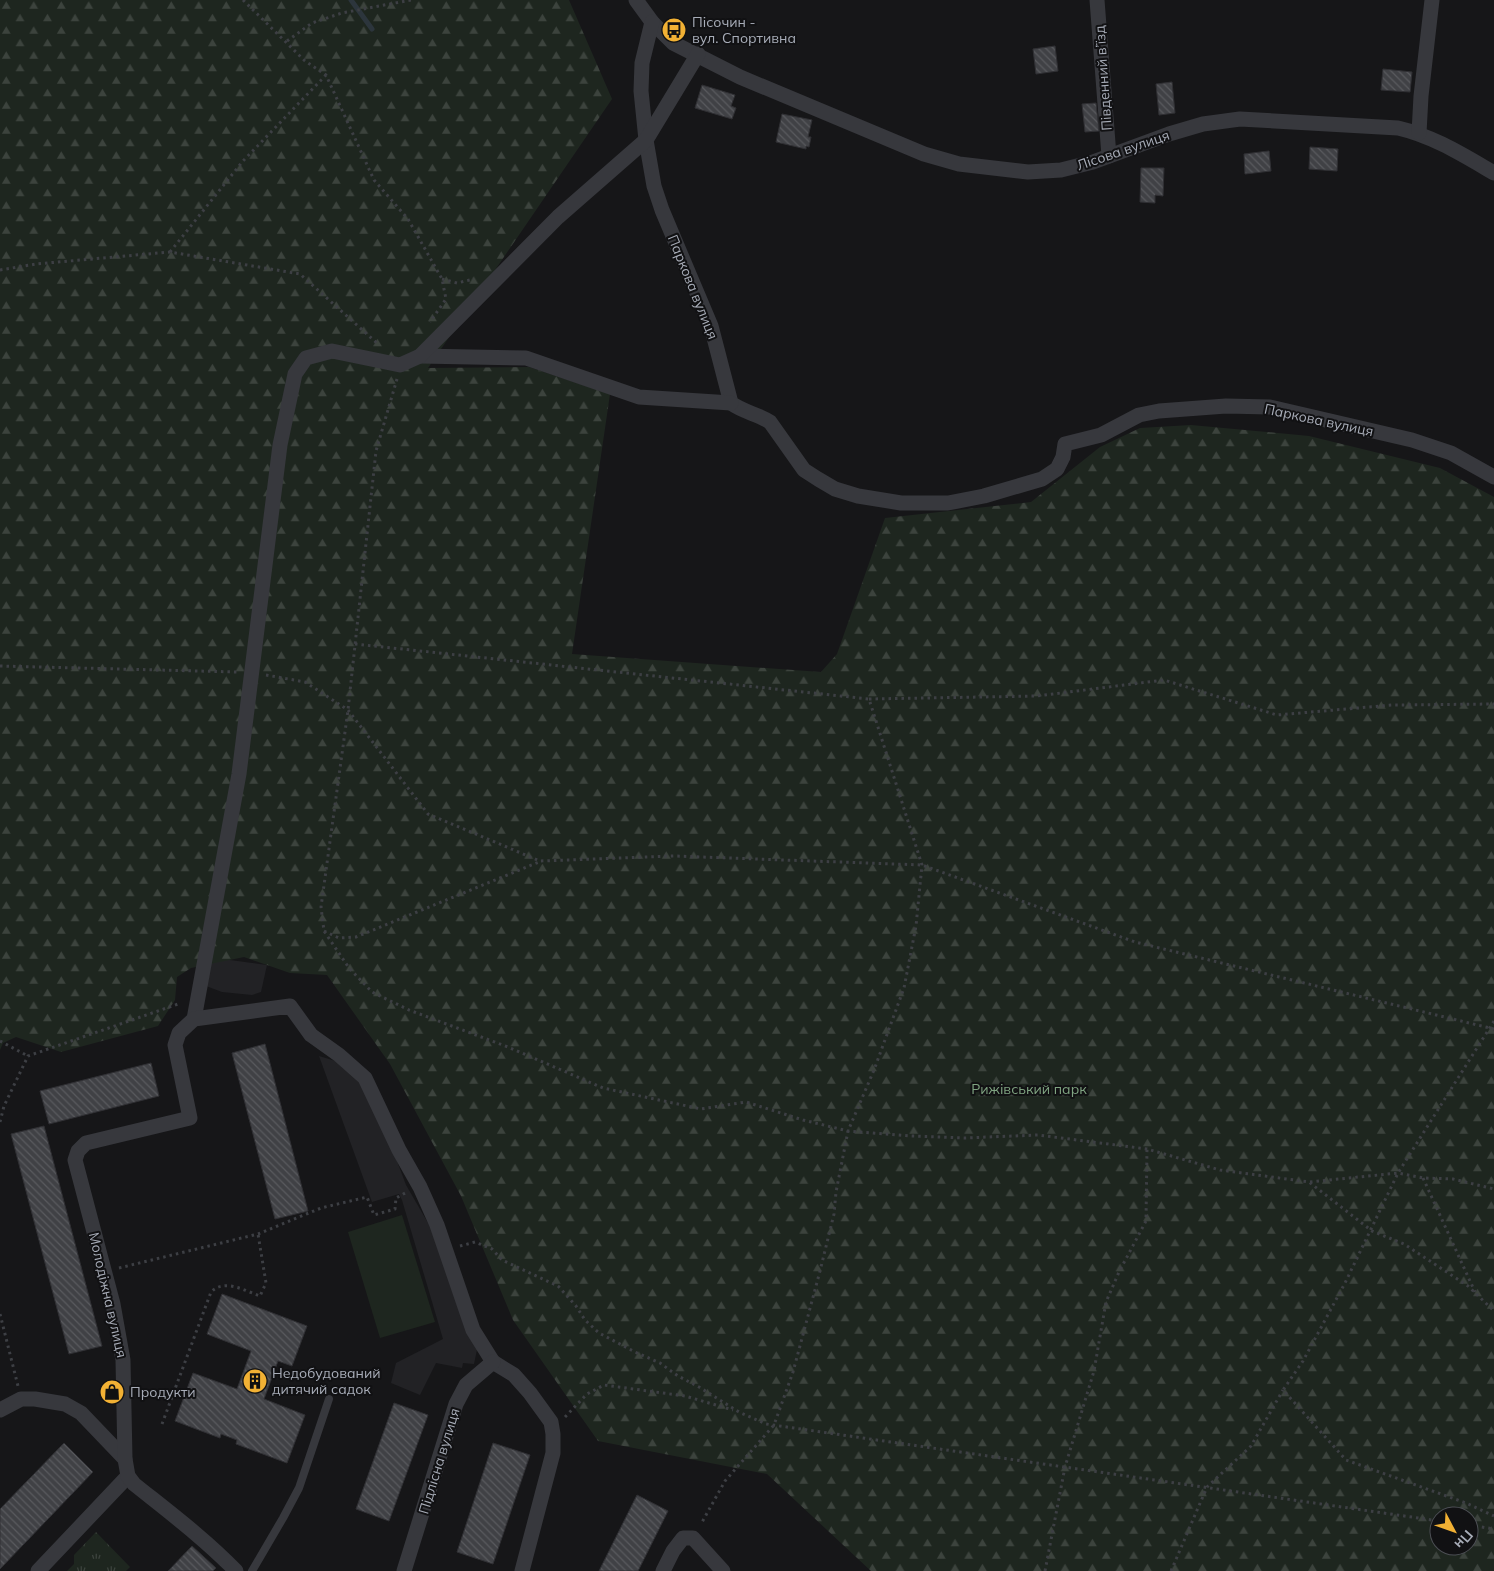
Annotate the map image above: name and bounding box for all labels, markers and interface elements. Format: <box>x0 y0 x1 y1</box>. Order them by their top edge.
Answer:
place label: Пісочин - вул. Спортивна <box>692 13 796 47</box>
bus stop icon: Пісочин - вул. Спортивна <box>661 17 687 43</box>
street label: Південний в’їзд <box>1090 24 1116 131</box>
street label: Лісова вулиця <box>1074 126 1172 174</box>
street label: Паркова вулиця <box>664 232 722 342</box>
street label: Паркова вулиця <box>1263 400 1375 440</box>
park label: Рижівський парк <box>971 1080 1087 1098</box>
street label: Молодіжна вулиця <box>85 1231 131 1359</box>
place label: Недобудований дитячий садок <box>272 1364 381 1398</box>
building icon: Недобудований дитячий садок <box>242 1368 268 1394</box>
shop icon: Продукти <box>99 1379 125 1405</box>
place label: Продукти <box>130 1383 196 1401</box>
street label: Підлісна вулиця <box>414 1406 464 1516</box>
north arrow <box>1429 1506 1479 1556</box>
text: Пн <box>1451 1526 1477 1553</box>

